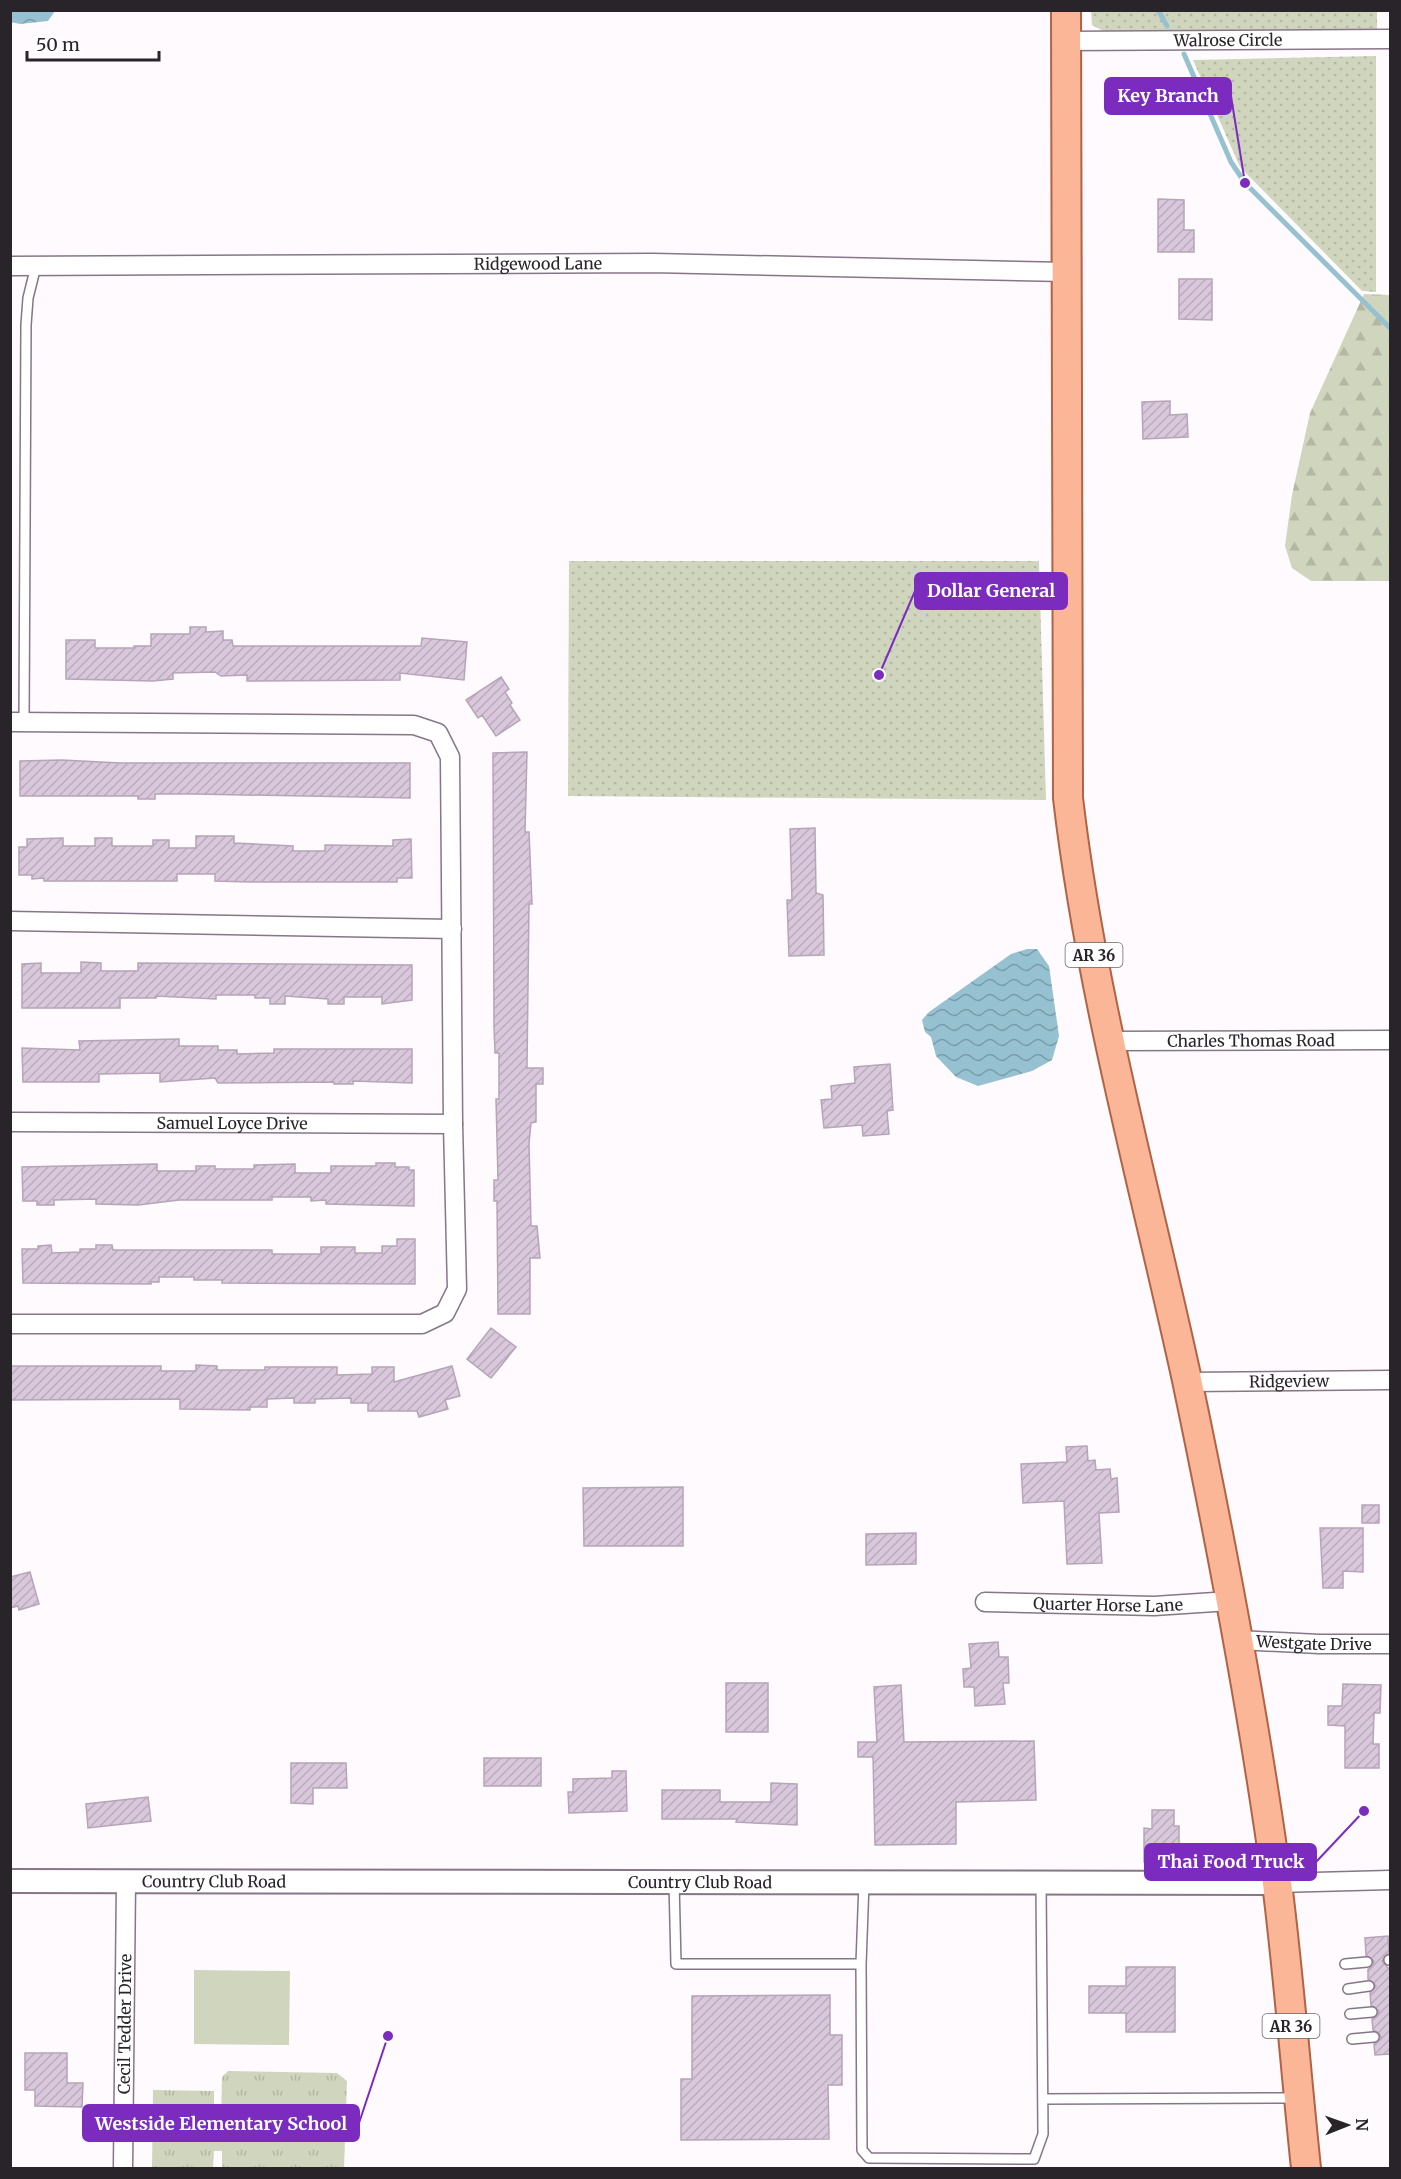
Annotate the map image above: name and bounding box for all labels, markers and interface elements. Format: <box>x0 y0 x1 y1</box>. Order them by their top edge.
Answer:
scale bar <box>27 24 159 62</box>
street label: Walrose Circle <box>1173 30 1282 50</box>
text: 50 m <box>36 33 80 56</box>
callout: Key Branch <box>1105 78 1231 114</box>
text: Key Branch <box>1117 84 1219 107</box>
street label: Ridgewood Lane <box>474 253 602 274</box>
callout: Dollar General <box>915 573 1067 609</box>
text: Dollar General <box>927 579 1055 602</box>
road number: AR 36 <box>1066 943 1122 967</box>
street label: Charles Thomas Road <box>1167 1030 1335 1051</box>
street label: Samuel Loyce Drive <box>156 1113 308 1133</box>
street label: Ridgeview <box>1249 1371 1330 1391</box>
street label: Quarter Horse Lane <box>1033 1593 1184 1616</box>
street label: Westgate Drive <box>1255 1631 1372 1654</box>
callout: Thai Food Truck <box>1145 1844 1316 1880</box>
text: Thai Food Truck <box>1157 1850 1305 1873</box>
street label: Country Club Road <box>142 1871 286 1891</box>
street label: Country Club Road <box>628 1872 772 1892</box>
street label: Cecil Tedder Drive <box>114 1954 135 2094</box>
road number: AR 36 <box>1262 2014 1320 2038</box>
north arrow <box>1317 2095 1377 2155</box>
callout: Westside Elementary School <box>83 2105 359 2141</box>
text: Westside Elementary School <box>94 2112 347 2135</box>
text: N <box>1352 2118 1372 2132</box>

